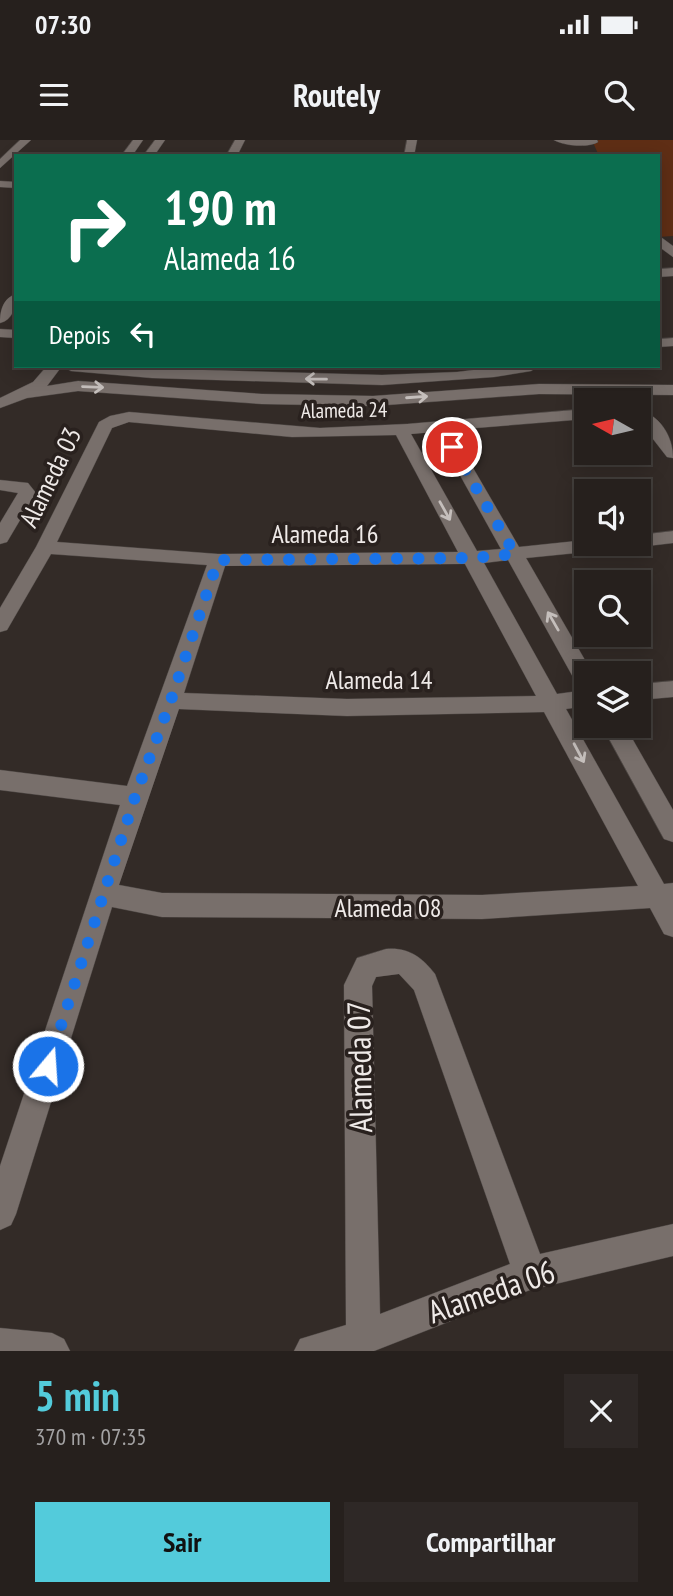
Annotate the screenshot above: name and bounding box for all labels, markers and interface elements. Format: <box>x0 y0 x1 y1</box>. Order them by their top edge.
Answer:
text: 07:30 <box>35 8 91 41</box>
text: Routely <box>293 74 380 116</box>
icon: menu <box>35 76 73 114</box>
icon: search <box>600 76 638 114</box>
text: 190 m <box>164 175 277 239</box>
icon: right <box>49 182 140 273</box>
text: Alameda 16 <box>164 237 296 279</box>
icon: left <box>124 315 162 353</box>
text: Depois <box>49 318 110 351</box>
one-way arrow <box>305 372 328 386</box>
one-way arrow <box>81 380 104 393</box>
north arrow <box>574 388 651 466</box>
map controls <box>574 388 651 738</box>
one-way arrow <box>406 391 429 404</box>
street label: Alameda 24 <box>301 396 388 424</box>
pin <box>422 417 482 477</box>
street label: Alameda 03 <box>12 422 88 532</box>
icon: arrive <box>433 428 471 466</box>
button: sound <box>574 479 651 556</box>
one-way arrow <box>439 500 452 521</box>
street label: Alameda 16 <box>272 517 379 550</box>
button: search <box>574 570 651 647</box>
one-way arrow <box>546 611 560 631</box>
button: layers <box>574 661 651 738</box>
street label: Alameda 14 <box>326 663 433 696</box>
one-way arrow <box>572 742 586 762</box>
street label: Alameda 08 <box>335 891 442 924</box>
street label: Alameda 07 <box>337 1001 381 1133</box>
position arrow <box>11.0 1029 85.0 1103</box>
street label: Alameda 06 <box>422 1250 560 1332</box>
text: 5 min <box>35 1368 120 1423</box>
button: close <box>564 1374 638 1448</box>
text: 370 m · 07:35 <box>35 1422 147 1451</box>
button: Sair <box>35 1502 330 1582</box>
button: Compartilhar <box>344 1502 638 1582</box>

